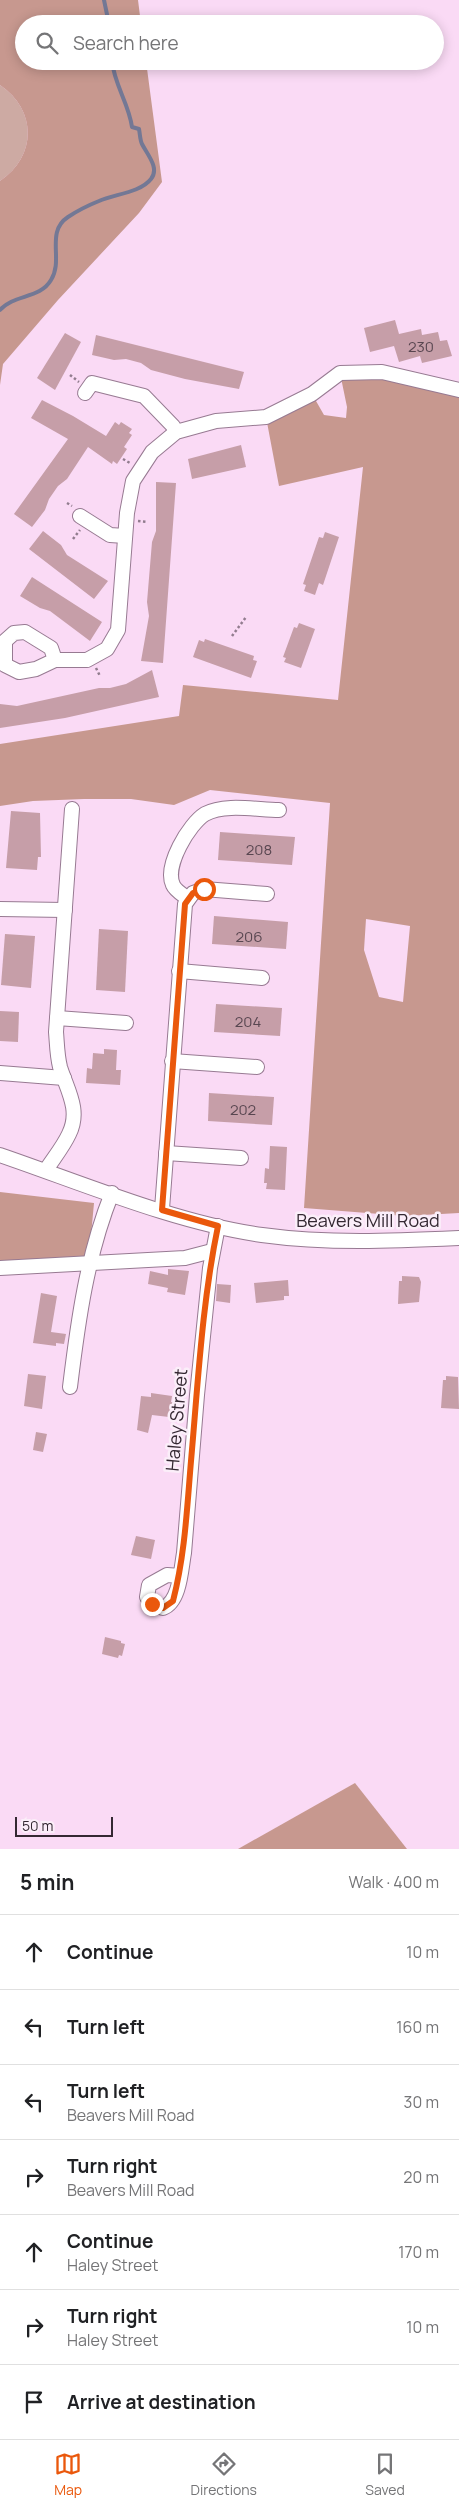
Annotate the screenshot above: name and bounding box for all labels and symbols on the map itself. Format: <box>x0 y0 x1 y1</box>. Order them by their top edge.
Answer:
house number: 230 <box>408 336 434 357</box>
house number: 208 <box>246 839 272 860</box>
route start <box>193 878 216 901</box>
house number: 206 <box>235 926 263 947</box>
house number: 204 <box>235 1011 261 1032</box>
house number: 202 <box>230 1099 256 1120</box>
street label: Beavers Mill Road <box>296 1208 440 1232</box>
street label: Haley Street <box>160 1368 192 1472</box>
route end <box>141 1593 164 1616</box>
scale bar <box>15 1814 112 1837</box>

